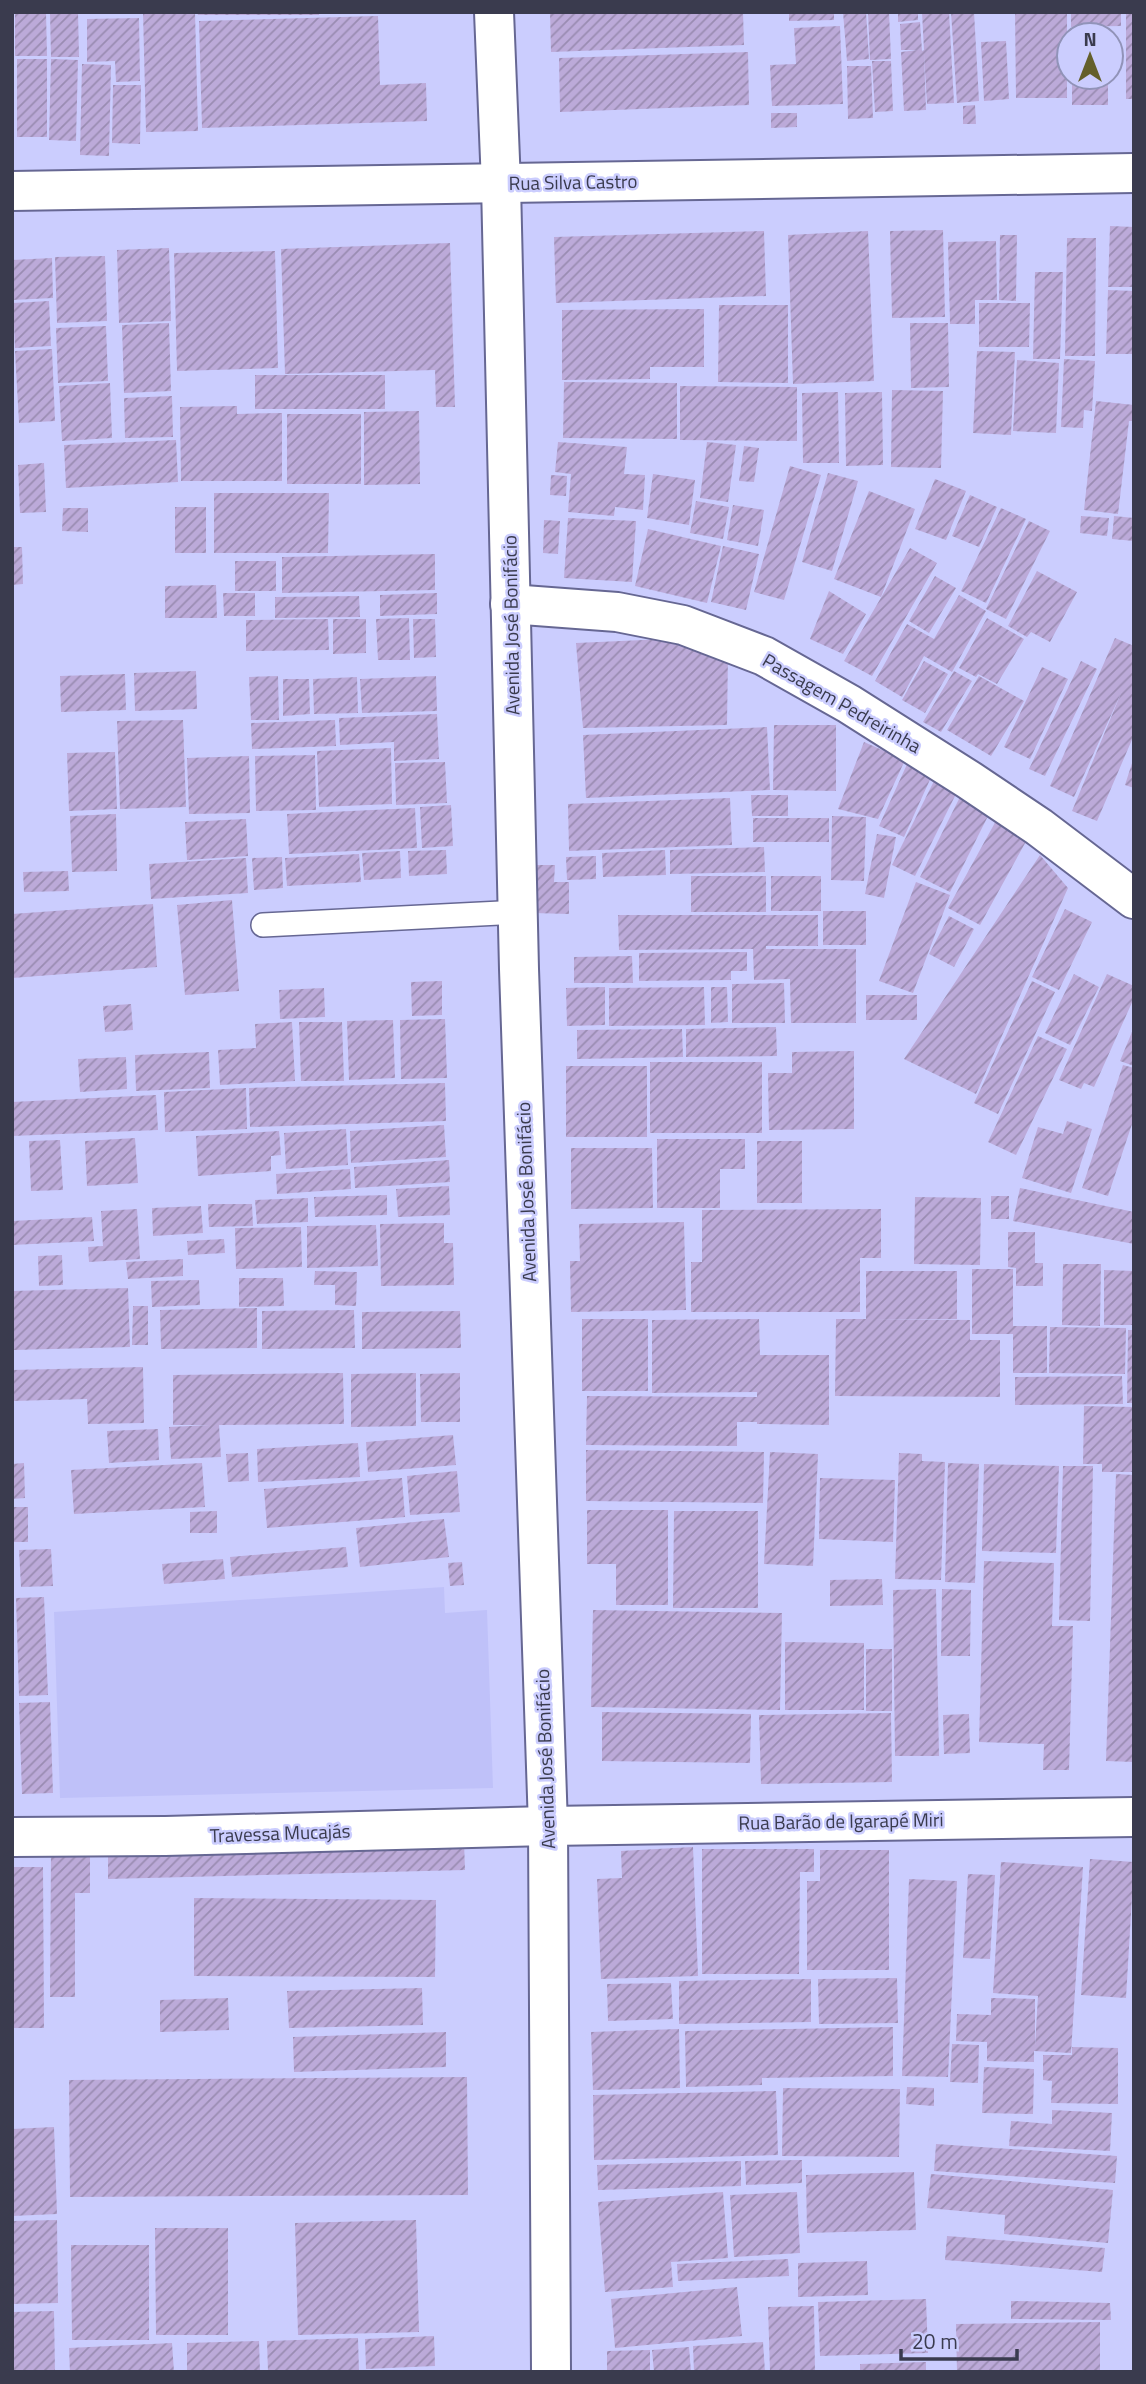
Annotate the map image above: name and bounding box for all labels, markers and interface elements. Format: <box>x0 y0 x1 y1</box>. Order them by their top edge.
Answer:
north arrow <box>1055 21 1125 91</box>
text: N <box>1083 24 1097 53</box>
street label: Rua Silva Castro <box>508 166 638 197</box>
street label: Avenida José Bonifácio <box>494 535 527 715</box>
street label: Passagem Pedreirinha <box>758 645 927 760</box>
street label: Avenida José Bonifácio <box>508 1102 543 1283</box>
street label: Avenida José Bonifácio <box>527 1669 562 1850</box>
street label: Rua Barão de Igarapé Miri <box>738 1804 944 1837</box>
street label: Travessa Mucajás <box>209 1816 351 1849</box>
scale bar <box>901 2318 1016 2362</box>
text: 20 m <box>912 2325 958 2357</box>

